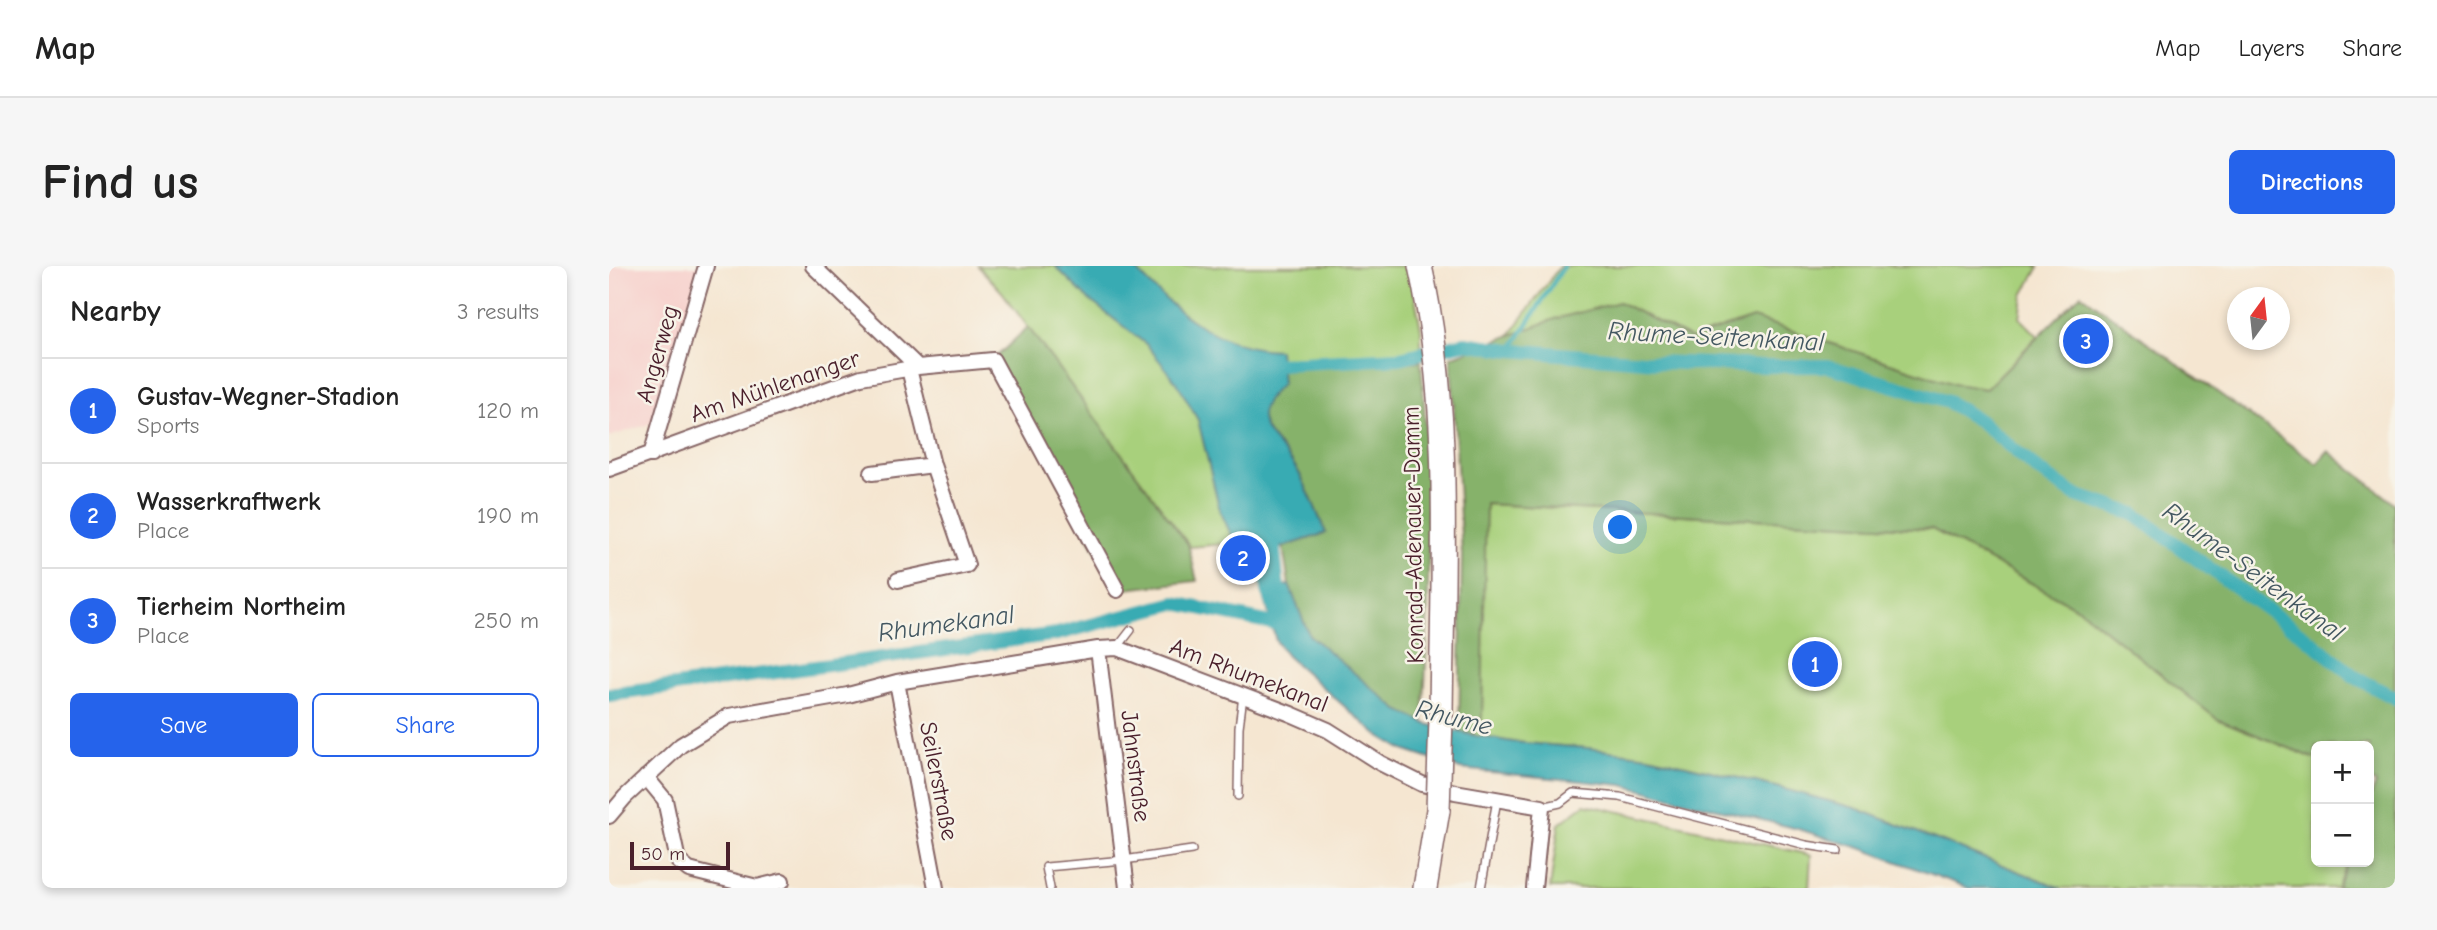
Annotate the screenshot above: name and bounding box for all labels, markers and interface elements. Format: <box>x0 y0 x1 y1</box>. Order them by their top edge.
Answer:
text: Map <box>35 29 96 67</box>
text: Map <box>2155 34 2201 62</box>
text: Layers <box>2239 34 2304 62</box>
text: Share <box>2342 34 2402 62</box>
button: Directions <box>2229 150 2395 214</box>
text: Find us <box>42 154 198 210</box>
north arrow <box>2227 287 2290 350</box>
text: Nearby <box>70 294 161 329</box>
text: 3 results <box>457 298 539 325</box>
street label: Angerweg <box>630 302 684 406</box>
pin: 3 <box>2063 315 2109 367</box>
water label: Rhume-Seitenkanal <box>1607 316 1825 358</box>
street label: Am Mühlenanger <box>687 344 864 428</box>
text: Gustav-Wegner-Stadion <box>137 382 399 412</box>
text: 1 <box>88 397 98 424</box>
text: 120 m <box>477 397 539 424</box>
street label: Konrad-Adenauer-Damm <box>1397 406 1429 664</box>
text: Sports <box>137 412 199 439</box>
text: Wasserkraftwerk <box>137 487 321 517</box>
water label: Rhume-Seitenkanal <box>2157 496 2350 648</box>
text: 2 <box>87 502 99 529</box>
text: 190 m <box>477 502 539 529</box>
your location <box>1603 510 1637 544</box>
text: Place <box>137 517 189 544</box>
pin: 2 <box>1220 532 1266 584</box>
text: Tierheim Northeim <box>137 592 346 622</box>
water label: Rhumekanal <box>876 600 1016 648</box>
text: 3 <box>87 607 99 634</box>
text: 250 m <box>474 607 539 634</box>
text: Place <box>137 622 189 649</box>
street label: Am Rhumekanal <box>1166 632 1332 718</box>
pin: 1 <box>1792 638 1838 690</box>
button: Save <box>70 693 298 757</box>
button: Share <box>312 693 539 757</box>
water label: Rhume <box>1413 694 1495 742</box>
street label: Jahnstraße <box>1115 708 1157 824</box>
street label: Seilerstraße <box>914 719 964 843</box>
map controls <box>2311 741 2374 867</box>
button: + <box>2311 741 2374 804</box>
button: − <box>2311 804 2374 867</box>
scale bar <box>630 839 730 871</box>
text: 50 m <box>641 843 685 865</box>

